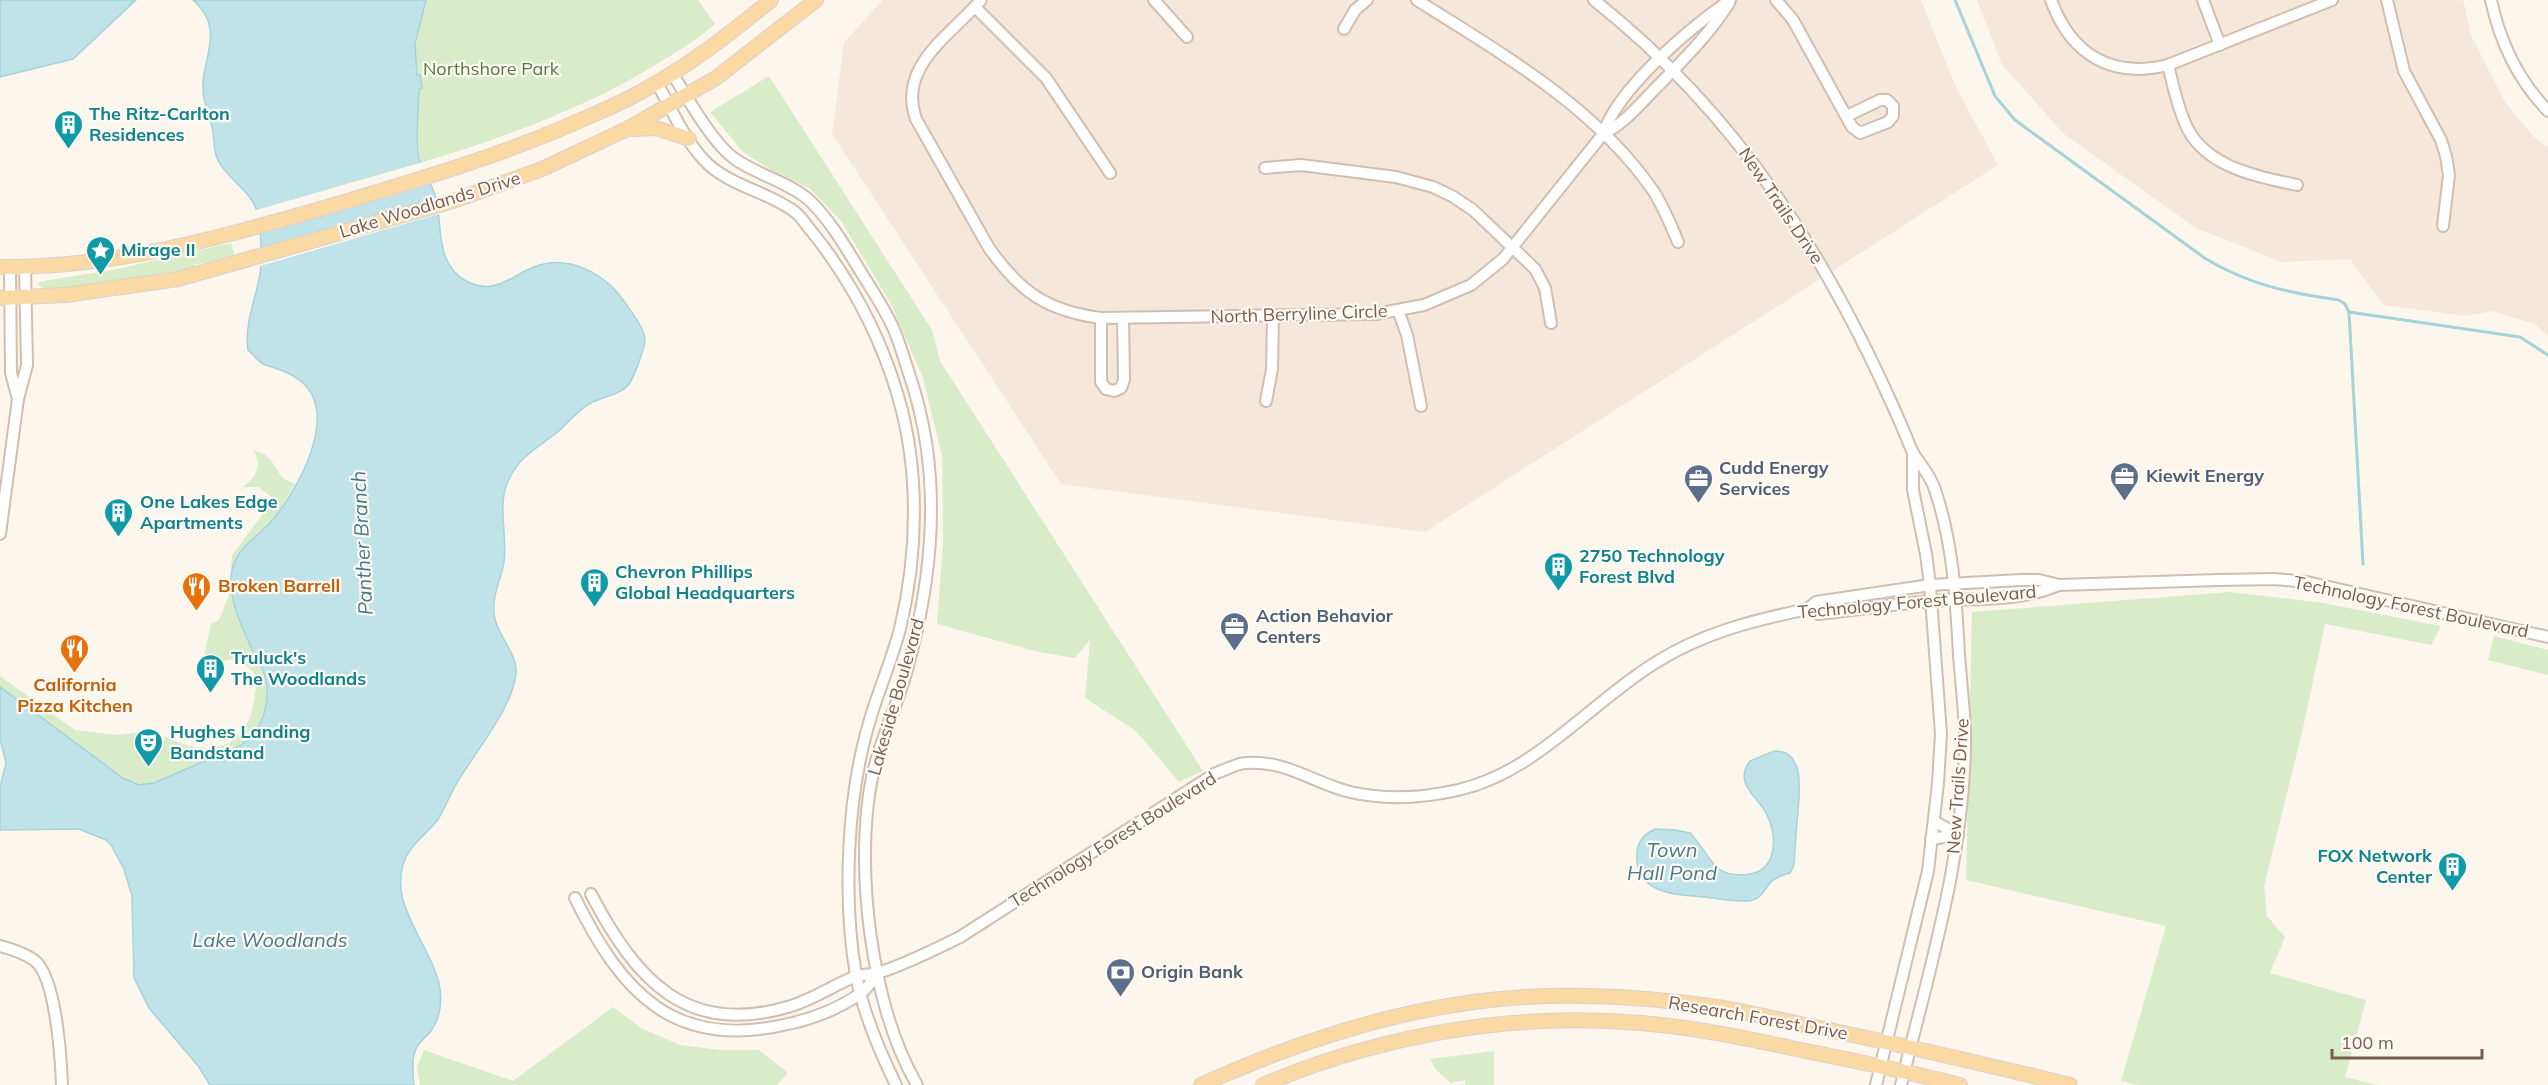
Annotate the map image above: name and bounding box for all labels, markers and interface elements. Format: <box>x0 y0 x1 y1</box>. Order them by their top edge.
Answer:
park label: Northshore Park <box>423 57 560 80</box>
place label: The Ritz-Carlton Residences <box>89 102 230 146</box>
building icon: The Ritz-Carlton Residences <box>52 108 84 150</box>
street label: New Trails Drive <box>1734 143 1829 268</box>
street label: Lake Woodlands Drive <box>337 166 523 243</box>
place icon: Mirage II <box>84 234 116 276</box>
place label: Mirage II <box>121 238 196 261</box>
street label: North Berryline Circle <box>1210 299 1388 328</box>
place label: Cudd Energy Services <box>1719 456 1829 500</box>
office icon: Kiewit Energy <box>2109 460 2141 502</box>
office icon: Cudd Energy Services <box>1682 462 1714 504</box>
place label: Kiewit Energy <box>2146 464 2264 487</box>
water label: Panther Branch <box>345 470 378 616</box>
place label: One Lakes Edge Apartments <box>140 490 278 534</box>
building icon: One Lakes Edge Apartments <box>103 496 135 538</box>
place label: 2750 Technology Forest Blvd <box>1579 544 1725 588</box>
building icon: 2750 Technology Forest Blvd <box>1542 550 1574 592</box>
place label: Chevron Phillips Global Headquarters <box>615 560 795 604</box>
building icon: Chevron Phillips Global Headquarters <box>578 566 610 608</box>
restaurant icon: Broken Barrell <box>181 570 213 612</box>
street label: Technology Forest Boulevard <box>2292 570 2531 643</box>
place label: Broken Barrell <box>218 574 340 597</box>
street label: Technology Forest Boulevard <box>1797 580 2037 623</box>
place label: Action Behavior Centers <box>1256 604 1394 648</box>
office icon: Action Behavior Centers <box>1219 610 1251 652</box>
street label: Lakeside Boulevard <box>862 616 929 778</box>
restaurant icon: California Pizza Kitchen <box>59 632 91 674</box>
place label: Truluck's The Woodlands <box>231 646 366 690</box>
building icon: Truluck's The Woodlands <box>194 652 226 694</box>
place label: California Pizza Kitchen <box>17 673 133 717</box>
street label: New Trails Drive <box>1941 717 1974 855</box>
place label: Hughes Landing Bandstand <box>170 720 311 764</box>
theatre icon: Hughes Landing Bandstand <box>133 726 165 768</box>
street label: Technology Forest Boulevard <box>1005 766 1220 913</box>
water label: Town Hall Pond <box>1627 837 1717 885</box>
place label: FOX Network Center <box>2318 844 2433 888</box>
building icon: FOX Network Center <box>2437 850 2469 892</box>
water label: Lake Woodlands <box>192 927 348 952</box>
bank icon: Origin Bank <box>1104 956 1136 998</box>
place label: Origin Bank <box>1141 960 1244 983</box>
street label: Research Forest Drive <box>1667 990 1850 1045</box>
scale bar <box>2332 1022 2482 1060</box>
text: 100 m <box>2341 1031 2394 1054</box>

